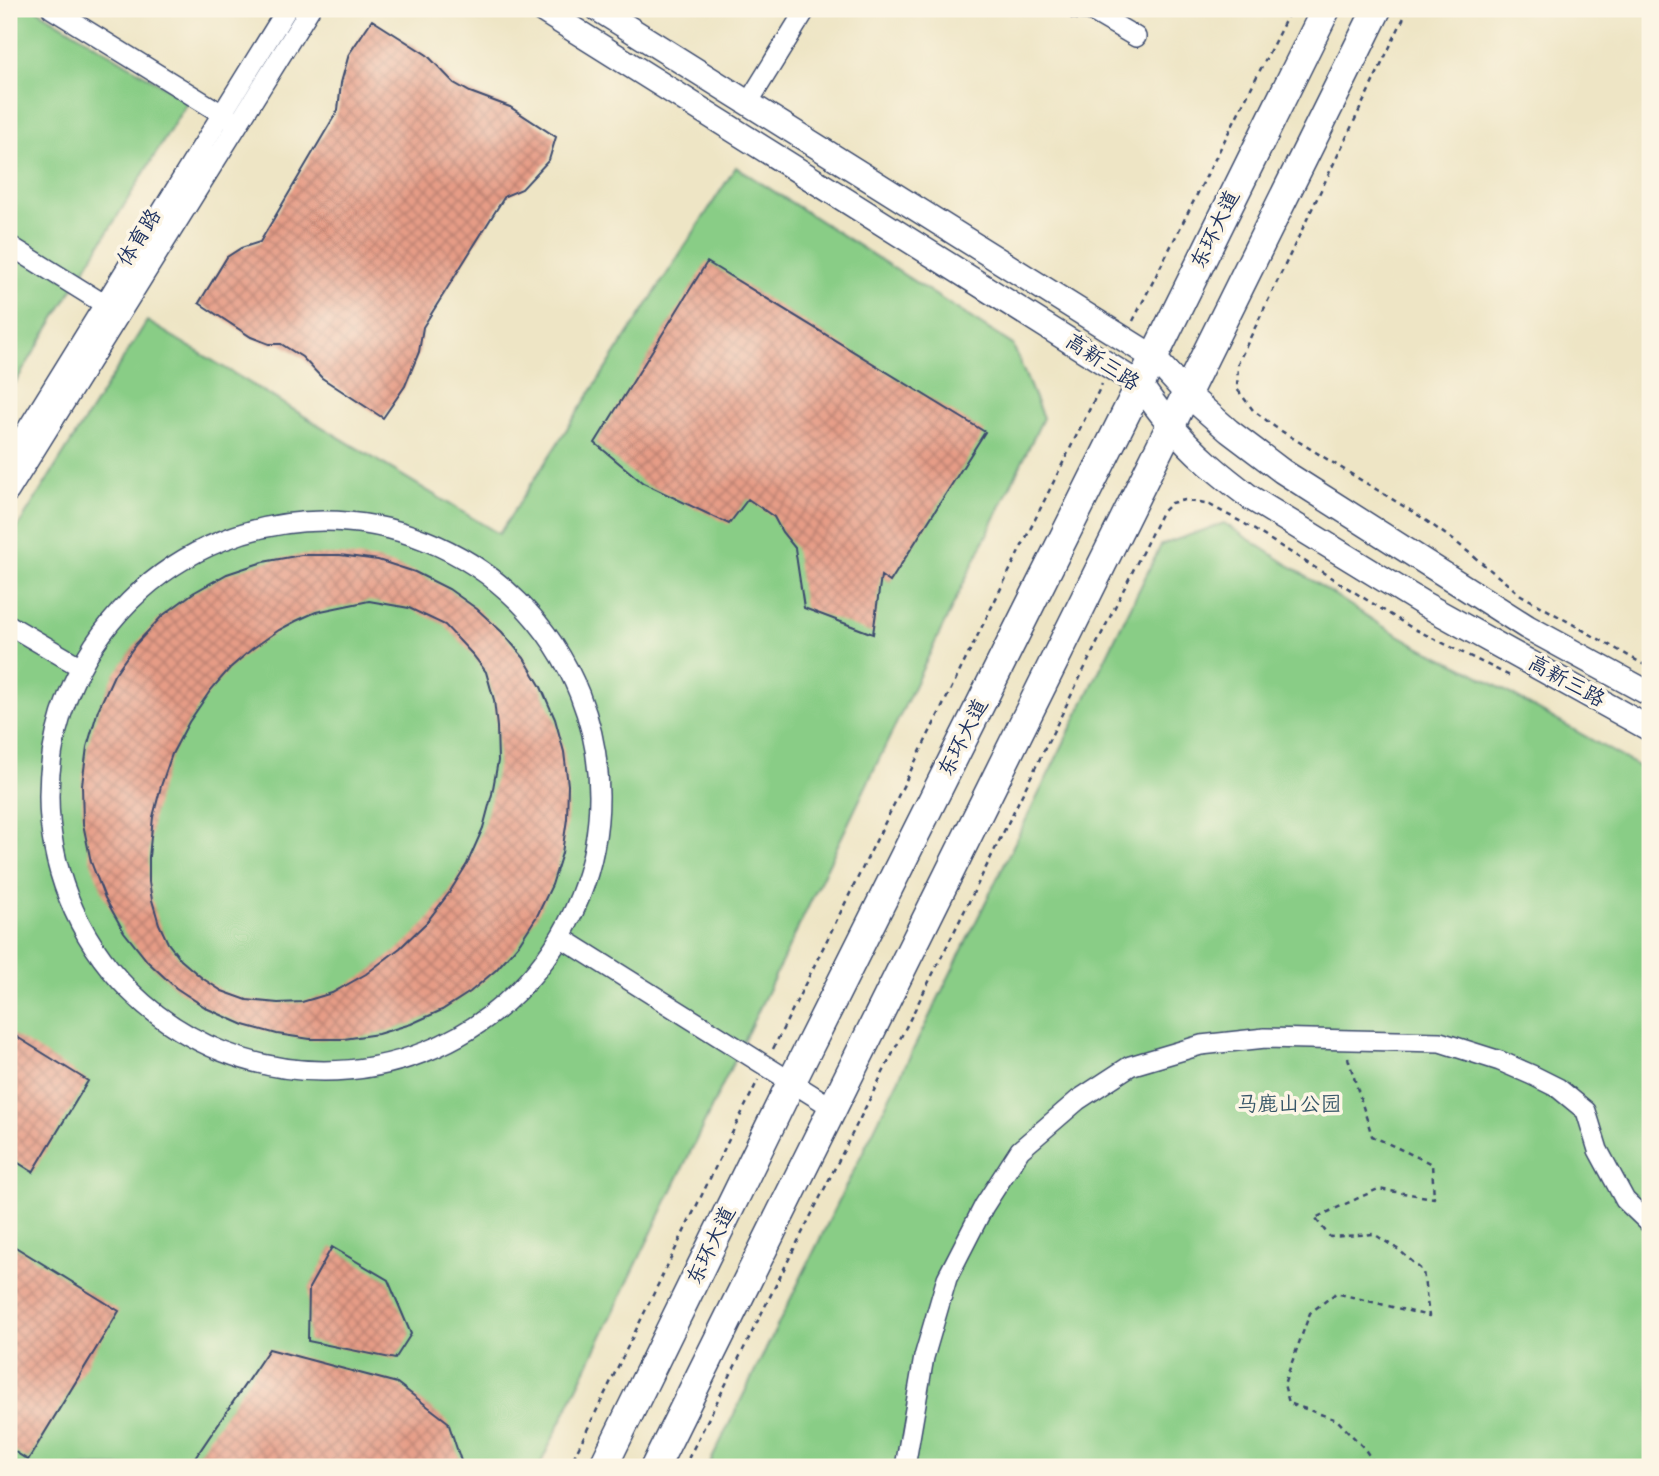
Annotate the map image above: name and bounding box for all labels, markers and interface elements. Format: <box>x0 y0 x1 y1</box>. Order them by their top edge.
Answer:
street label: 东环大道 <box>1183 185 1249 275</box>
street label: 体育路 <box>109 203 171 273</box>
street label: 高新三路 <box>1058 326 1146 400</box>
street label: 高新三路 <box>1521 647 1611 717</box>
street label: 东环大道 <box>930 693 998 783</box>
park label: 马鹿山公园 <box>1237 1089 1342 1122</box>
street label: 东环大道 <box>679 1201 745 1291</box>

